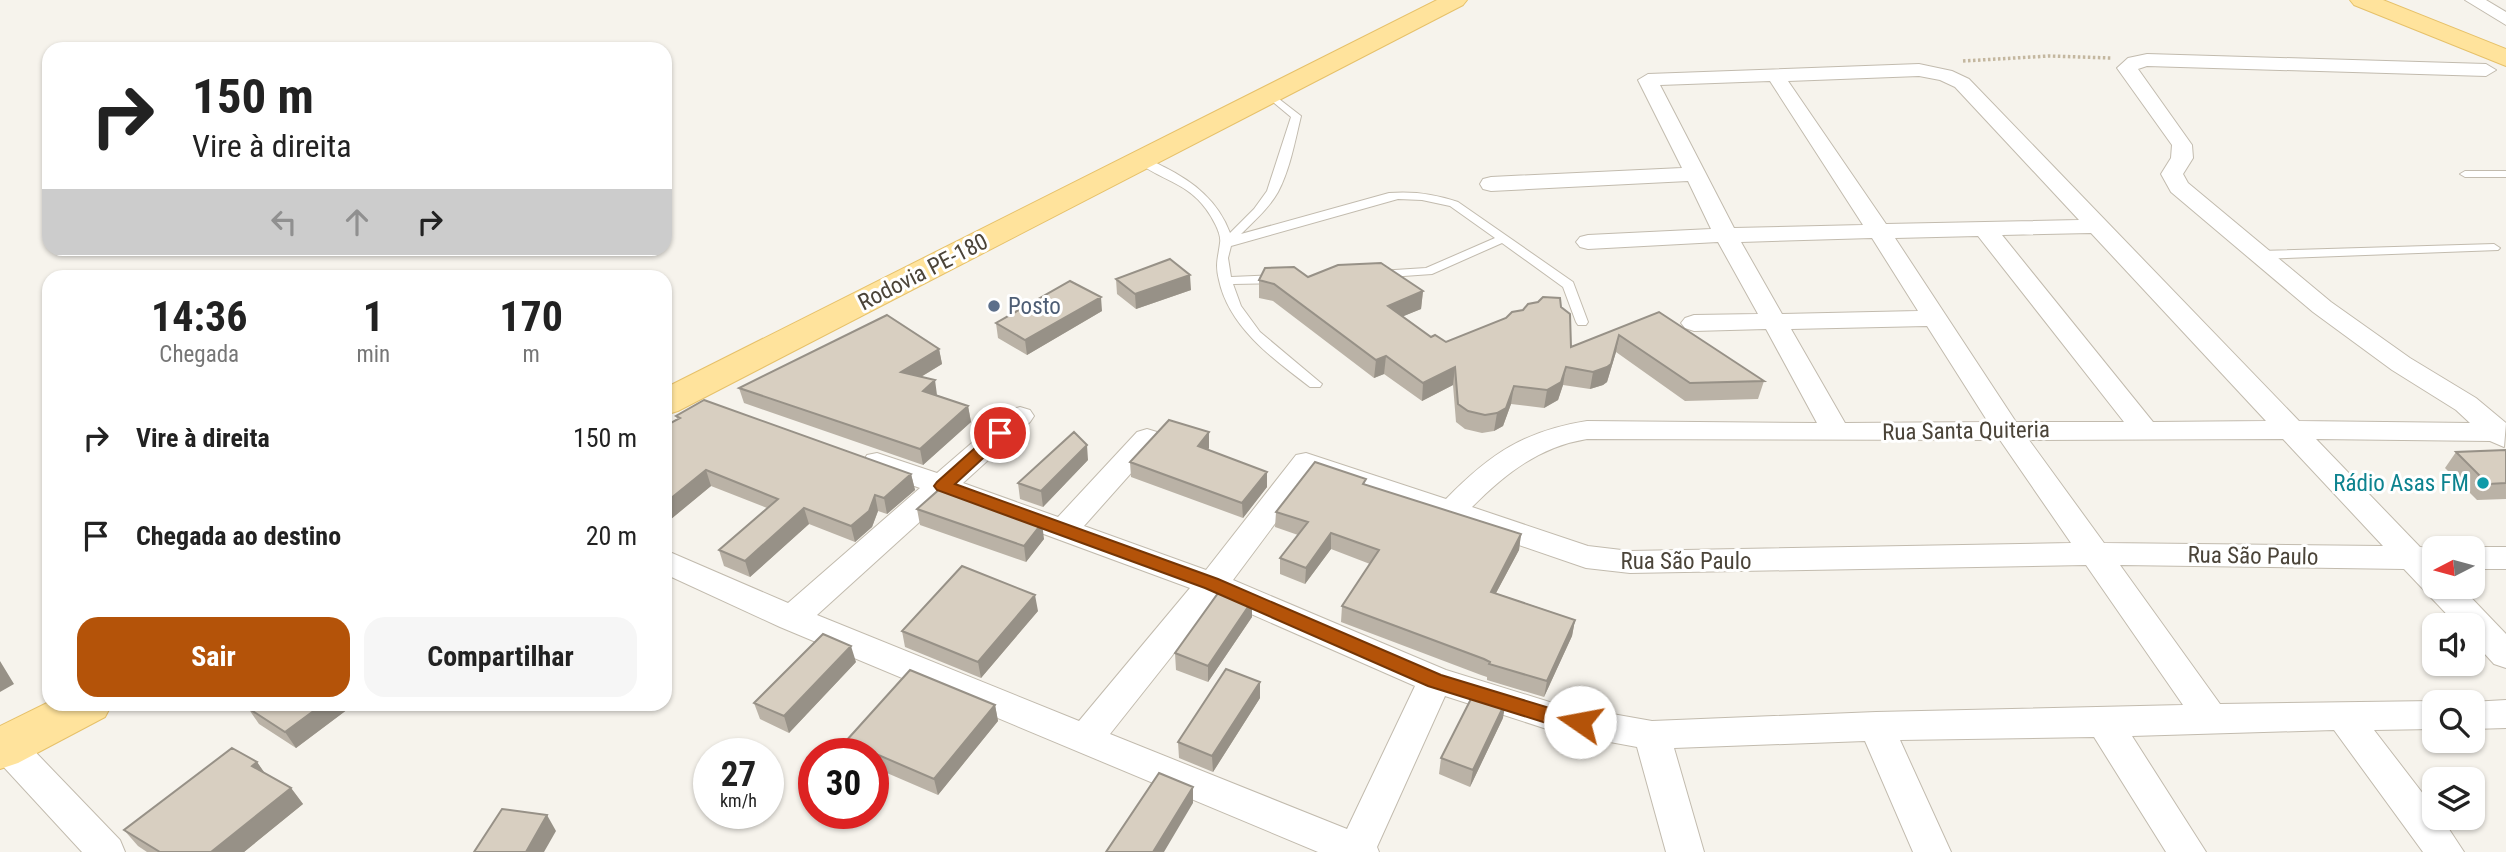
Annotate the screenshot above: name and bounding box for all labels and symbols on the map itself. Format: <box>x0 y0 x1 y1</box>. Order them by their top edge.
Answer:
street label: Rodovia PE-180 <box>854 228 992 316</box>
place label: Posto <box>1008 293 1061 320</box>
marker: Posto <box>986 298 1002 314</box>
pin <box>970 403 1030 463</box>
street label: Rua Santa Quiteria <box>1882 416 2050 446</box>
place label: Rádio Asas FM <box>2333 470 2469 497</box>
marker: Rádio Asas FM <box>2475 475 2491 491</box>
north arrow <box>2422 536 2485 598</box>
street label: Rua São Paulo <box>2187 541 2319 571</box>
street label: Rua São Paulo <box>1621 548 1751 575</box>
position arrow <box>1543 685 1617 759</box>
speed limit sign: 30 <box>798 738 889 829</box>

